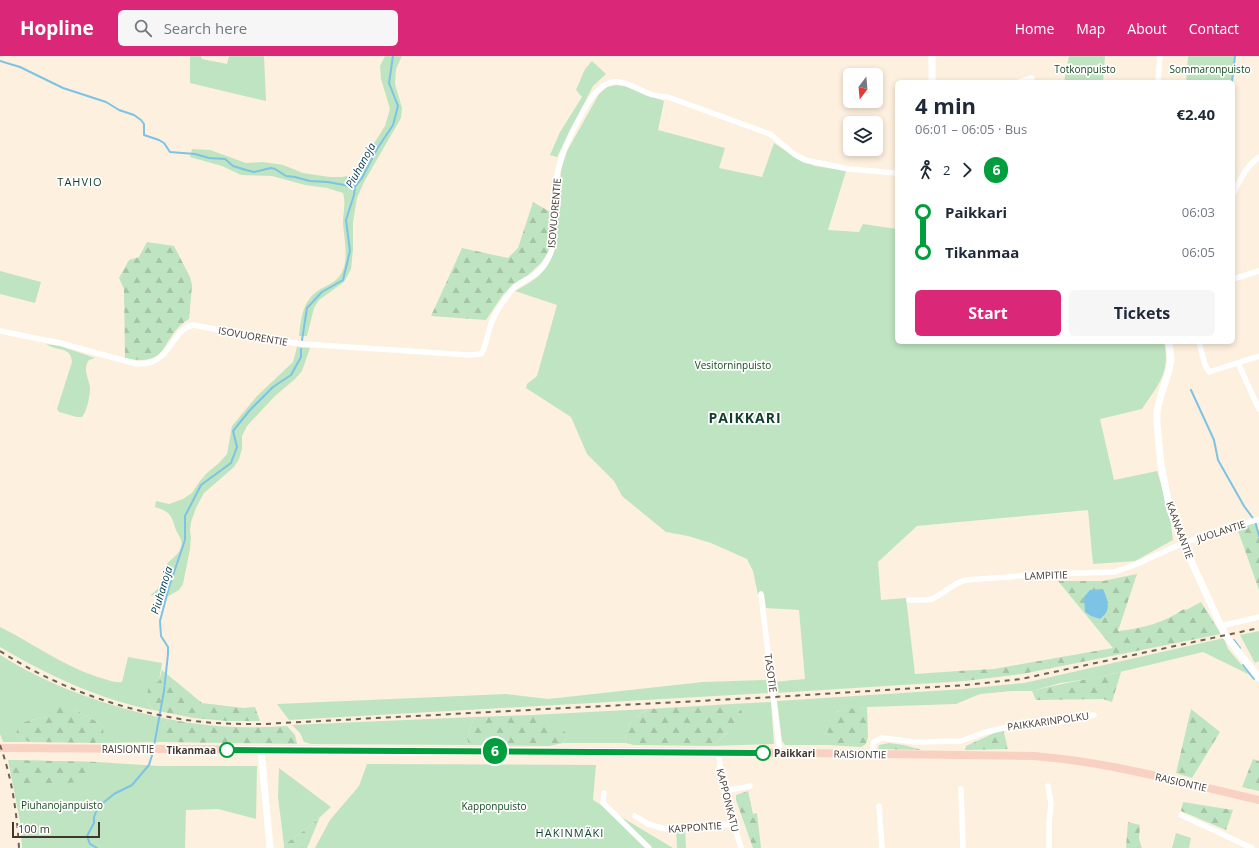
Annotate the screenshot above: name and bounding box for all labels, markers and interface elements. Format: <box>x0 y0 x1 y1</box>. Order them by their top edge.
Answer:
search box <box>118 10 398 46</box>
text: Hopline <box>20 15 94 41</box>
icon: search <box>132 17 154 39</box>
text: Search here <box>164 18 247 38</box>
text: Home <box>1015 19 1054 38</box>
text: Map <box>1076 19 1105 38</box>
text: About <box>1127 19 1167 38</box>
text: Contact <box>1189 19 1239 38</box>
park label: Totkonpuisto <box>1054 62 1116 76</box>
park label: Sommaronpuisto <box>1170 62 1250 76</box>
north arrow <box>843 68 883 108</box>
map controls <box>843 68 883 156</box>
text: 4 min <box>915 90 976 120</box>
text: €2.40 <box>1176 104 1215 124</box>
button: layers <box>843 116 883 156</box>
text: 06:01 – 06:05 · Bus <box>915 120 1027 138</box>
water label: Piuhanoja <box>341 140 379 190</box>
icon: walk <box>915 159 937 181</box>
icon: forward <box>956 159 978 181</box>
text: 6 <box>992 160 1000 179</box>
text: 2 <box>943 161 950 179</box>
district label: TAHVIO <box>57 174 103 189</box>
street label: ISOVUORENTIE <box>544 177 564 249</box>
text: Paikkari <box>945 202 1007 222</box>
text: 06:03 <box>1182 203 1215 221</box>
text: Tikanmaa <box>945 242 1019 262</box>
text: 06:05 <box>1182 243 1215 261</box>
button: Start <box>915 290 1061 336</box>
button: Tickets <box>1069 290 1215 336</box>
street label: ISOVUORENTIE <box>217 323 289 349</box>
park label: Vesitorninpuisto <box>695 358 771 372</box>
district label: PAIKKARI <box>708 408 782 427</box>
street label: KAANAANTIE <box>1163 499 1197 561</box>
street label: JUOLANTIE <box>1194 517 1247 546</box>
water label: Piuhanoja <box>147 564 175 616</box>
street label: LAMPITIE <box>1024 567 1068 583</box>
street label: TASOTIE <box>761 653 781 693</box>
street label: PAIKKARINPOLKU <box>1006 708 1090 734</box>
line badge: 6 <box>482 738 508 764</box>
text: 6 <box>491 741 499 760</box>
street label: RAISIONTIE <box>102 742 154 756</box>
marker: Tikanmaa <box>219 742 235 758</box>
place label: Tikanmaa <box>166 743 216 757</box>
marker: Paikkari <box>755 745 771 761</box>
place label: Paikkari <box>774 746 815 760</box>
street label: RAISIONTIE <box>834 747 886 761</box>
street label: KAPPONKATU <box>713 767 743 833</box>
street label: RAISIONTIE <box>1154 769 1208 795</box>
park label: Piuhanojanpuisto <box>21 798 103 812</box>
park label: Kapponpuisto <box>461 799 527 813</box>
street label: KAPPONTIE <box>668 818 722 836</box>
scale bar <box>12 820 100 839</box>
text: 100 m <box>18 821 50 836</box>
district label: HAKINMÄKI <box>536 825 604 840</box>

